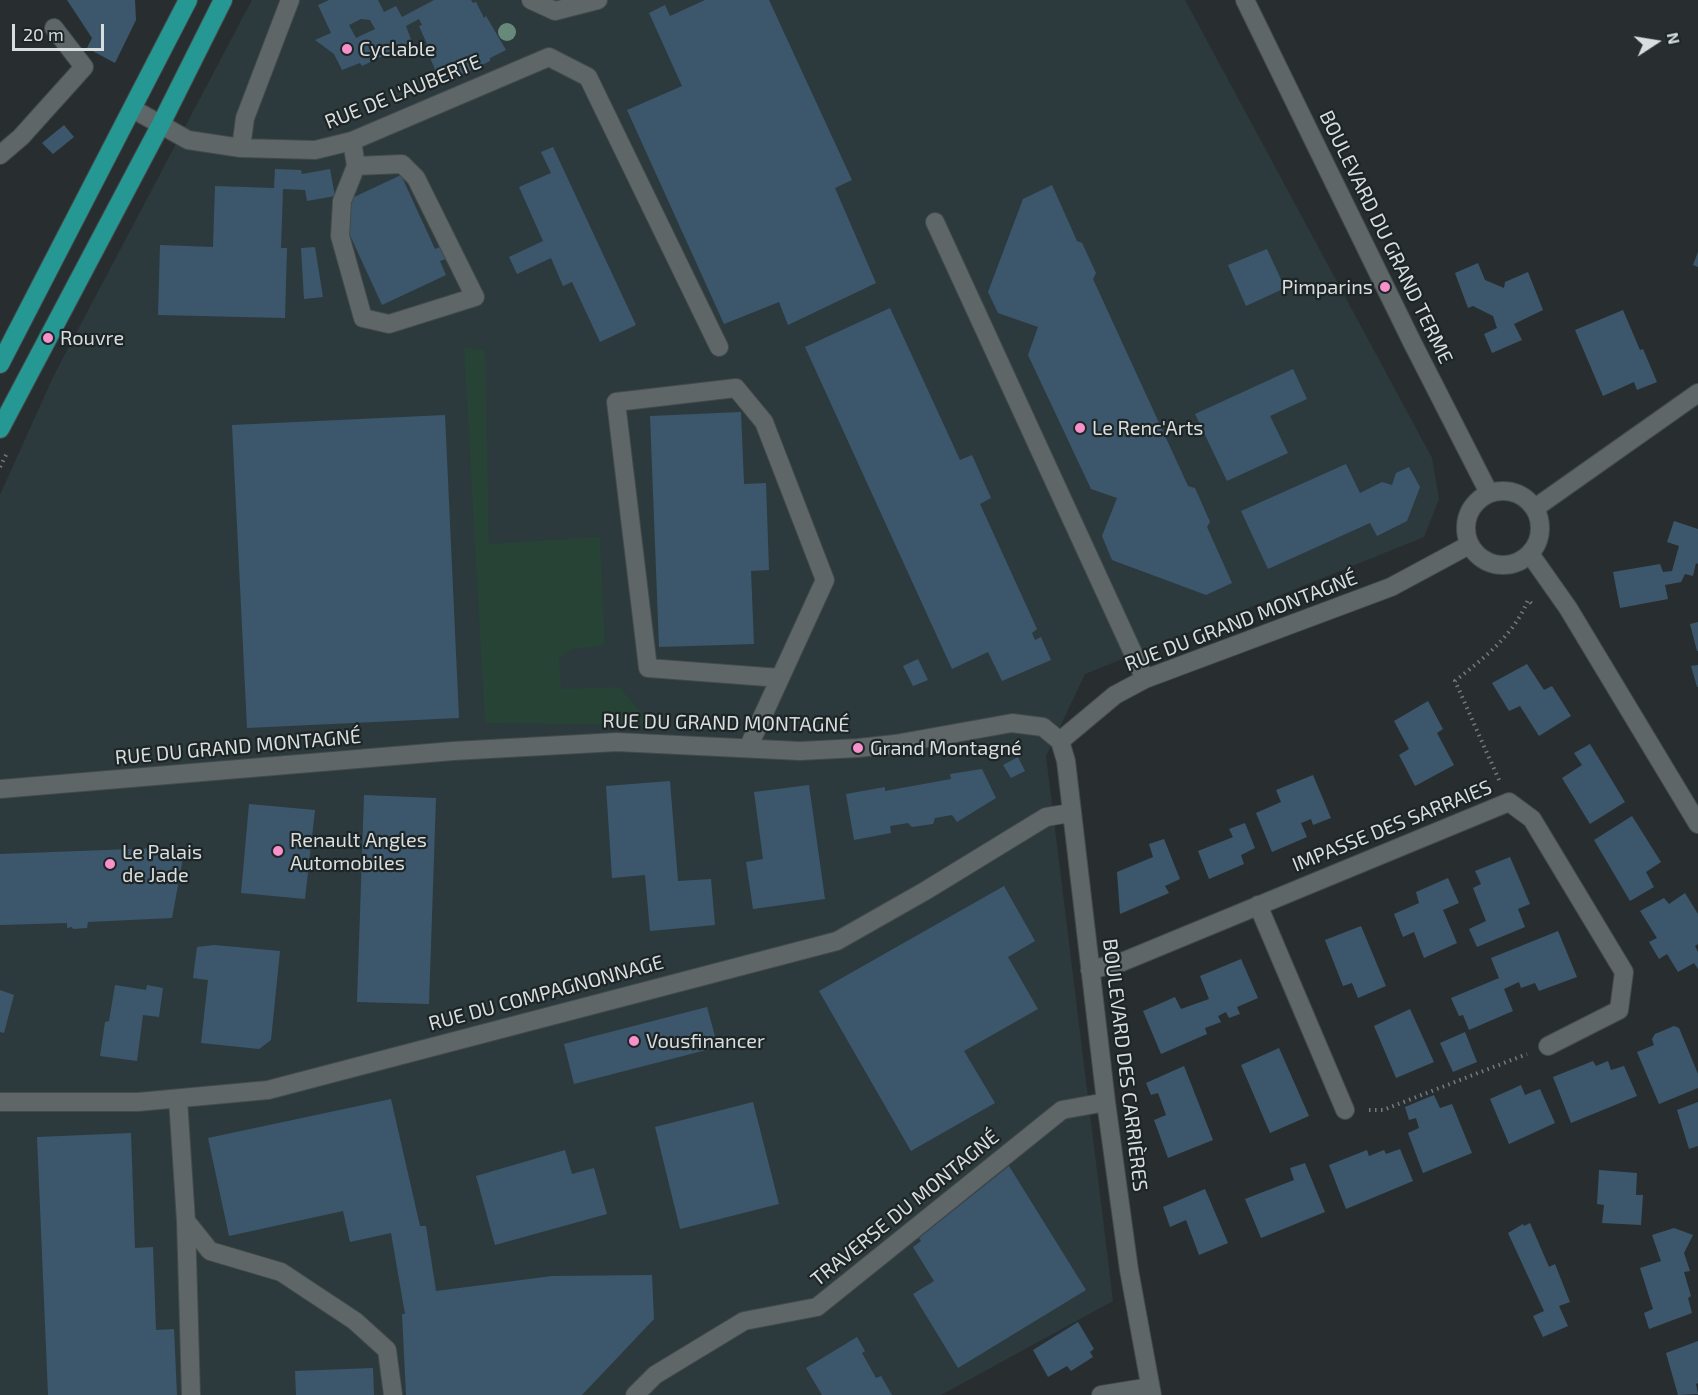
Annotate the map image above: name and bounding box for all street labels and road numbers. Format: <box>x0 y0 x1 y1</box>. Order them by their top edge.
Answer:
street label: RUE DE L'AUBERTE <box>321 50 485 134</box>
street label: BOULEVARD DU GRAND TERME <box>1314 106 1458 368</box>
street label: RUE DU GRAND MONTAGNÉ <box>1121 565 1361 677</box>
street label: RUE DU GRAND MONTAGNÉ <box>602 709 850 737</box>
street label: RUE DU GRAND MONTAGNÉ <box>114 724 362 770</box>
street label: IMPASSE DES SARRAIES <box>1289 775 1495 877</box>
street label: BOULEVARD DES CARRIÈRES <box>1098 937 1152 1193</box>
street label: RUE DU COMPAGNONNAGE <box>426 950 666 1036</box>
street label: TRAVERSE DU MONTAGNÉ <box>806 1125 1004 1291</box>

